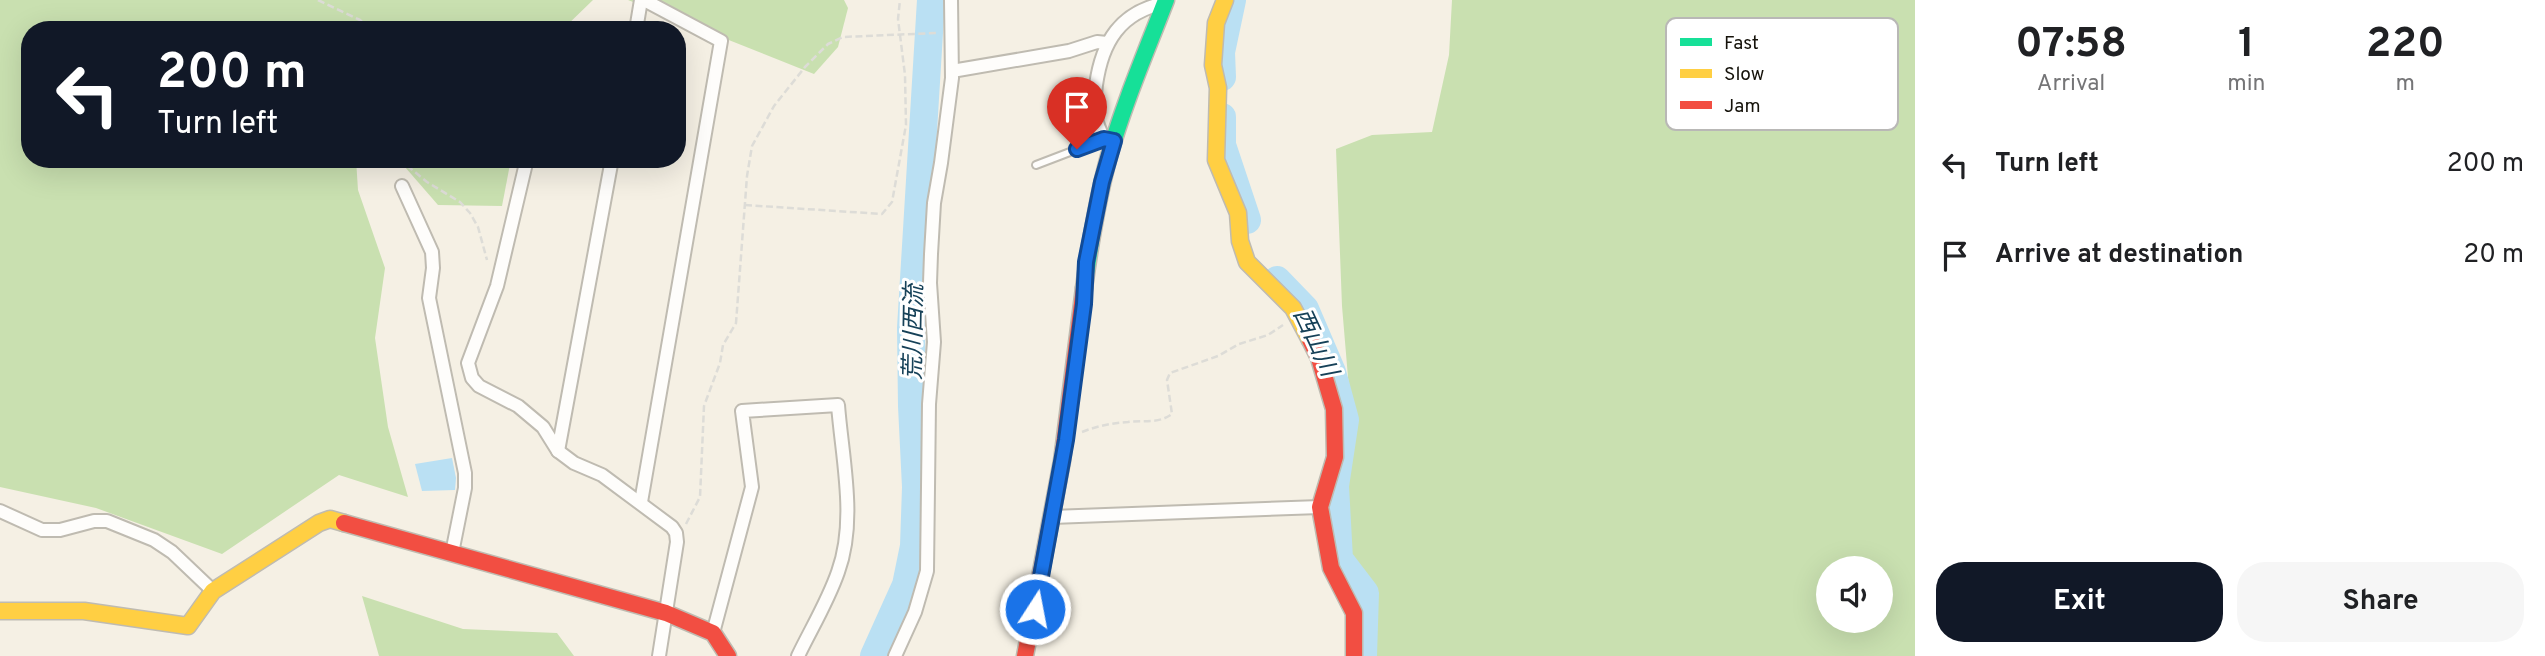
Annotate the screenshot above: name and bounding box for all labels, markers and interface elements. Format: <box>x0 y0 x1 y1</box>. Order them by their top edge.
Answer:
legend <box>1666 18 1898 130</box>
text: 07:58 <box>2015 19 2127 72</box>
text: 1 <box>2238 19 2255 72</box>
text: 220 <box>2366 19 2445 72</box>
text: Fast <box>1724 32 1759 56</box>
text: 200 m <box>157 44 307 106</box>
icon: left <box>42 49 133 140</box>
text: Slow <box>1724 63 1764 87</box>
text: Arrival <box>2037 70 2105 99</box>
text: min <box>2227 70 2265 99</box>
text: m <box>2395 70 2415 99</box>
pin <box>1047 77 1107 149</box>
icon: arrive <box>1058 88 1096 126</box>
text: Jam <box>1724 95 1761 119</box>
text: Turn left <box>157 105 278 145</box>
icon: left <box>1936 146 1974 184</box>
text: Turn left <box>1995 148 2099 181</box>
text: 200 m <box>2447 148 2524 181</box>
icon: arrive <box>1936 237 1974 275</box>
text: Arrive at destination <box>1995 239 2243 272</box>
text: 20 m <box>2463 239 2524 272</box>
water label: 荒川西流 <box>899 280 931 380</box>
water label: 西山川 <box>1285 304 1344 385</box>
map controls <box>1816 556 1893 633</box>
button: sound <box>1816 556 1893 633</box>
button: Exit <box>1936 562 2223 642</box>
button: Share <box>2237 562 2524 642</box>
position arrow <box>998 572 1072 646</box>

